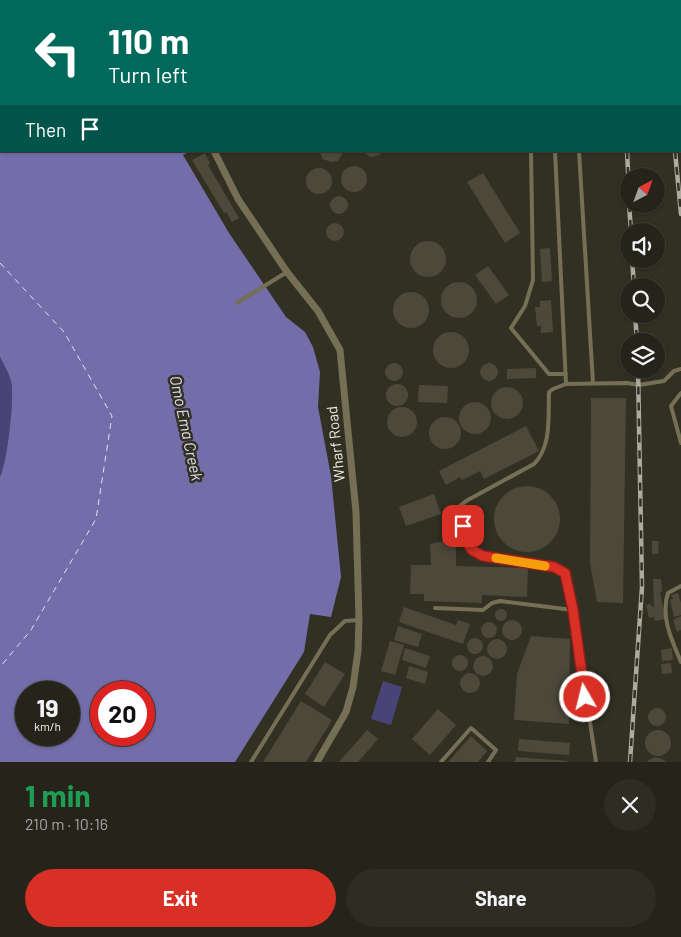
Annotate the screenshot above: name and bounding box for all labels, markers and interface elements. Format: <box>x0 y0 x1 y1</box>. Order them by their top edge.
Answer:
text: 110 m <box>108 19 189 61</box>
icon: left <box>25 20 90 85</box>
text: Turn left <box>108 61 188 87</box>
icon: arrive <box>76 115 104 143</box>
text: Then <box>25 118 66 141</box>
north arrow <box>620 168 665 212</box>
map controls <box>620 168 665 378</box>
button: sound <box>620 223 665 268</box>
button: search <box>620 278 665 323</box>
button: layers <box>620 333 665 378</box>
water label: Omo Ema Creek <box>167 374 207 483</box>
street label: Wharf Road <box>322 405 348 483</box>
pin <box>442 505 484 547</box>
icon: arrive <box>449 512 477 540</box>
position arrow <box>558 670 610 722</box>
speed limit sign: 20 <box>90 681 155 746</box>
text: 19 <box>36 692 59 722</box>
text: km/h <box>34 719 61 733</box>
text: 1 min <box>25 777 91 813</box>
button: close <box>604 779 656 831</box>
text: 210 m · 10:16 <box>25 814 108 833</box>
button: Exit <box>25 869 336 927</box>
button: Share <box>346 869 656 927</box>

